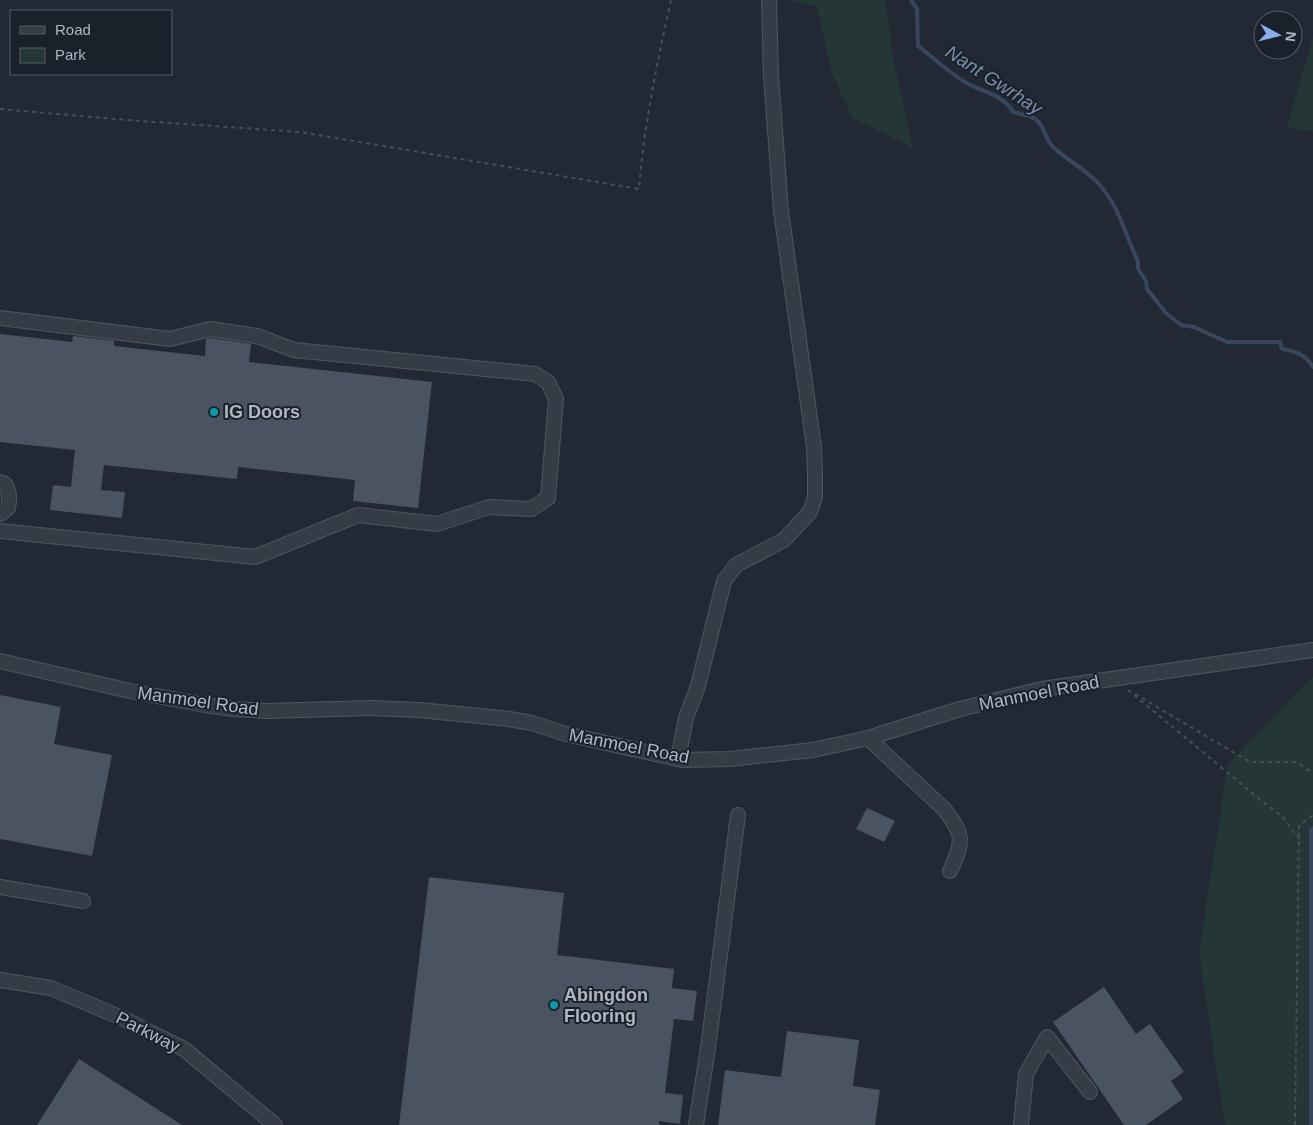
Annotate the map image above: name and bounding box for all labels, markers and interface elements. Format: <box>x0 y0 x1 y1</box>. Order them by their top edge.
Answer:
legend <box>10 10 172 75</box>
north arrow <box>1253 10 1303 60</box>
text: Road <box>55 21 91 38</box>
text: N <box>1282 31 1299 43</box>
water label: Nant Gwrhay <box>942 41 1047 120</box>
text: Park <box>55 46 86 63</box>
place label: IG Doors <box>224 402 300 422</box>
marker: IG Doors <box>208 406 220 418</box>
street label: Manmoel Road <box>977 672 1101 714</box>
street label: Manmoel Road <box>136 683 260 719</box>
street label: Manmoel Road <box>567 725 691 767</box>
place label: Abingdon Flooring <box>564 985 648 1026</box>
marker: Abingdon Flooring <box>548 999 560 1011</box>
street label: Parkway <box>113 1007 183 1057</box>

